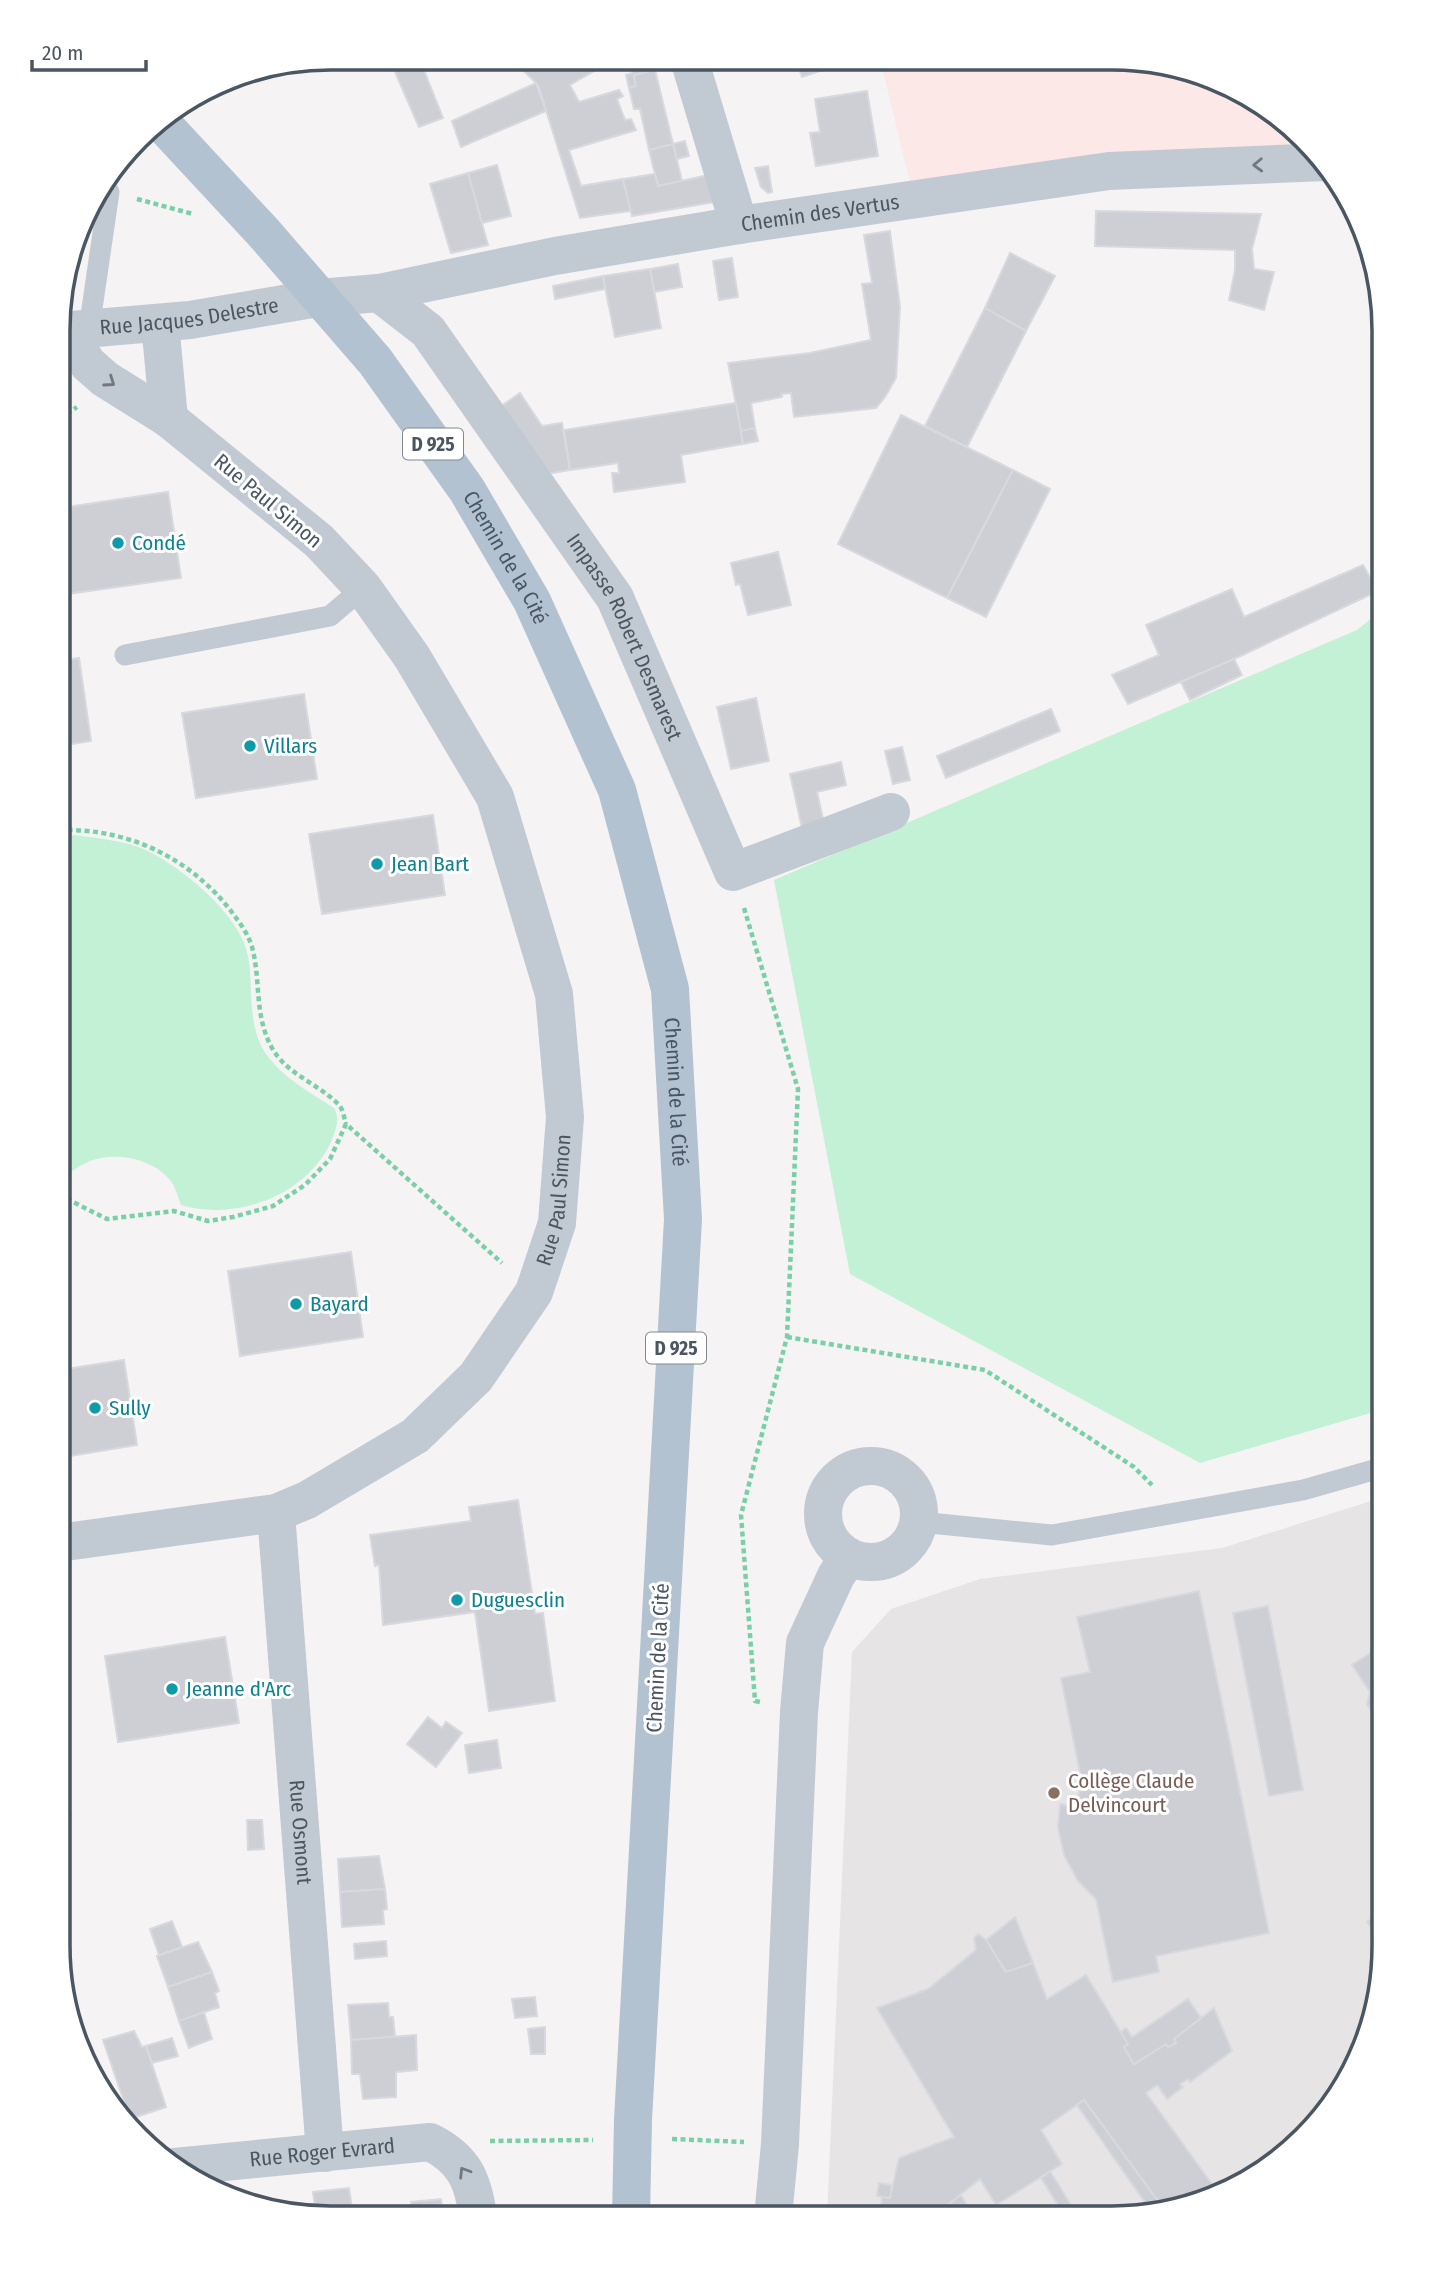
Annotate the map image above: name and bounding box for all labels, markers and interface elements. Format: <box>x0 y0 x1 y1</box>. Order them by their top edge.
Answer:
scale bar <box>32 28 145 72</box>
text: 20 m <box>42 40 83 66</box>
one-way arrow <box>1252 158 1263 173</box>
street label: Chemin des Vertus <box>739 189 901 238</box>
street label: Rue Jacques Delestre <box>99 292 281 341</box>
one-way arrow <box>102 374 115 386</box>
road number: D 925 <box>403 428 463 460</box>
street label: Rue Paul Simon <box>209 448 327 554</box>
street label: Chemin de la Cité <box>457 486 554 628</box>
street label: Impasse Robert Desmarest <box>561 528 688 745</box>
place label: Condé <box>132 530 186 556</box>
marker: Condé <box>110 535 126 551</box>
place label: Villars <box>264 733 317 759</box>
marker: Villars <box>242 738 258 754</box>
place label: Jean Bart <box>391 851 469 877</box>
marker: Jean Bart <box>369 856 385 872</box>
street label: Chemin de la Cité <box>659 1017 693 1167</box>
street label: Rue Paul Simon <box>531 1133 577 1269</box>
place label: Bayard <box>310 1291 369 1317</box>
marker: Bayard <box>288 1296 304 1312</box>
road number: D 925 <box>646 1332 706 1364</box>
place label: Sully <box>109 1395 151 1421</box>
marker: Sully <box>87 1400 103 1416</box>
street label: Chemin de la Cité <box>641 1583 675 1733</box>
place label: Duguesclin <box>471 1587 565 1613</box>
marker: Duguesclin <box>449 1592 465 1608</box>
place label: Jeanne d'Arc <box>186 1676 291 1702</box>
marker: Jeanne d'Arc <box>164 1681 180 1697</box>
place label: Collège Claude Delvincourt <box>1068 1768 1194 1818</box>
street label: Rue Osmont <box>283 1779 317 1886</box>
marker: Collège Claude Delvincourt <box>1046 1785 1062 1801</box>
street label: Rue Roger Evrard <box>248 2132 396 2173</box>
one-way arrow <box>460 2167 473 2180</box>

